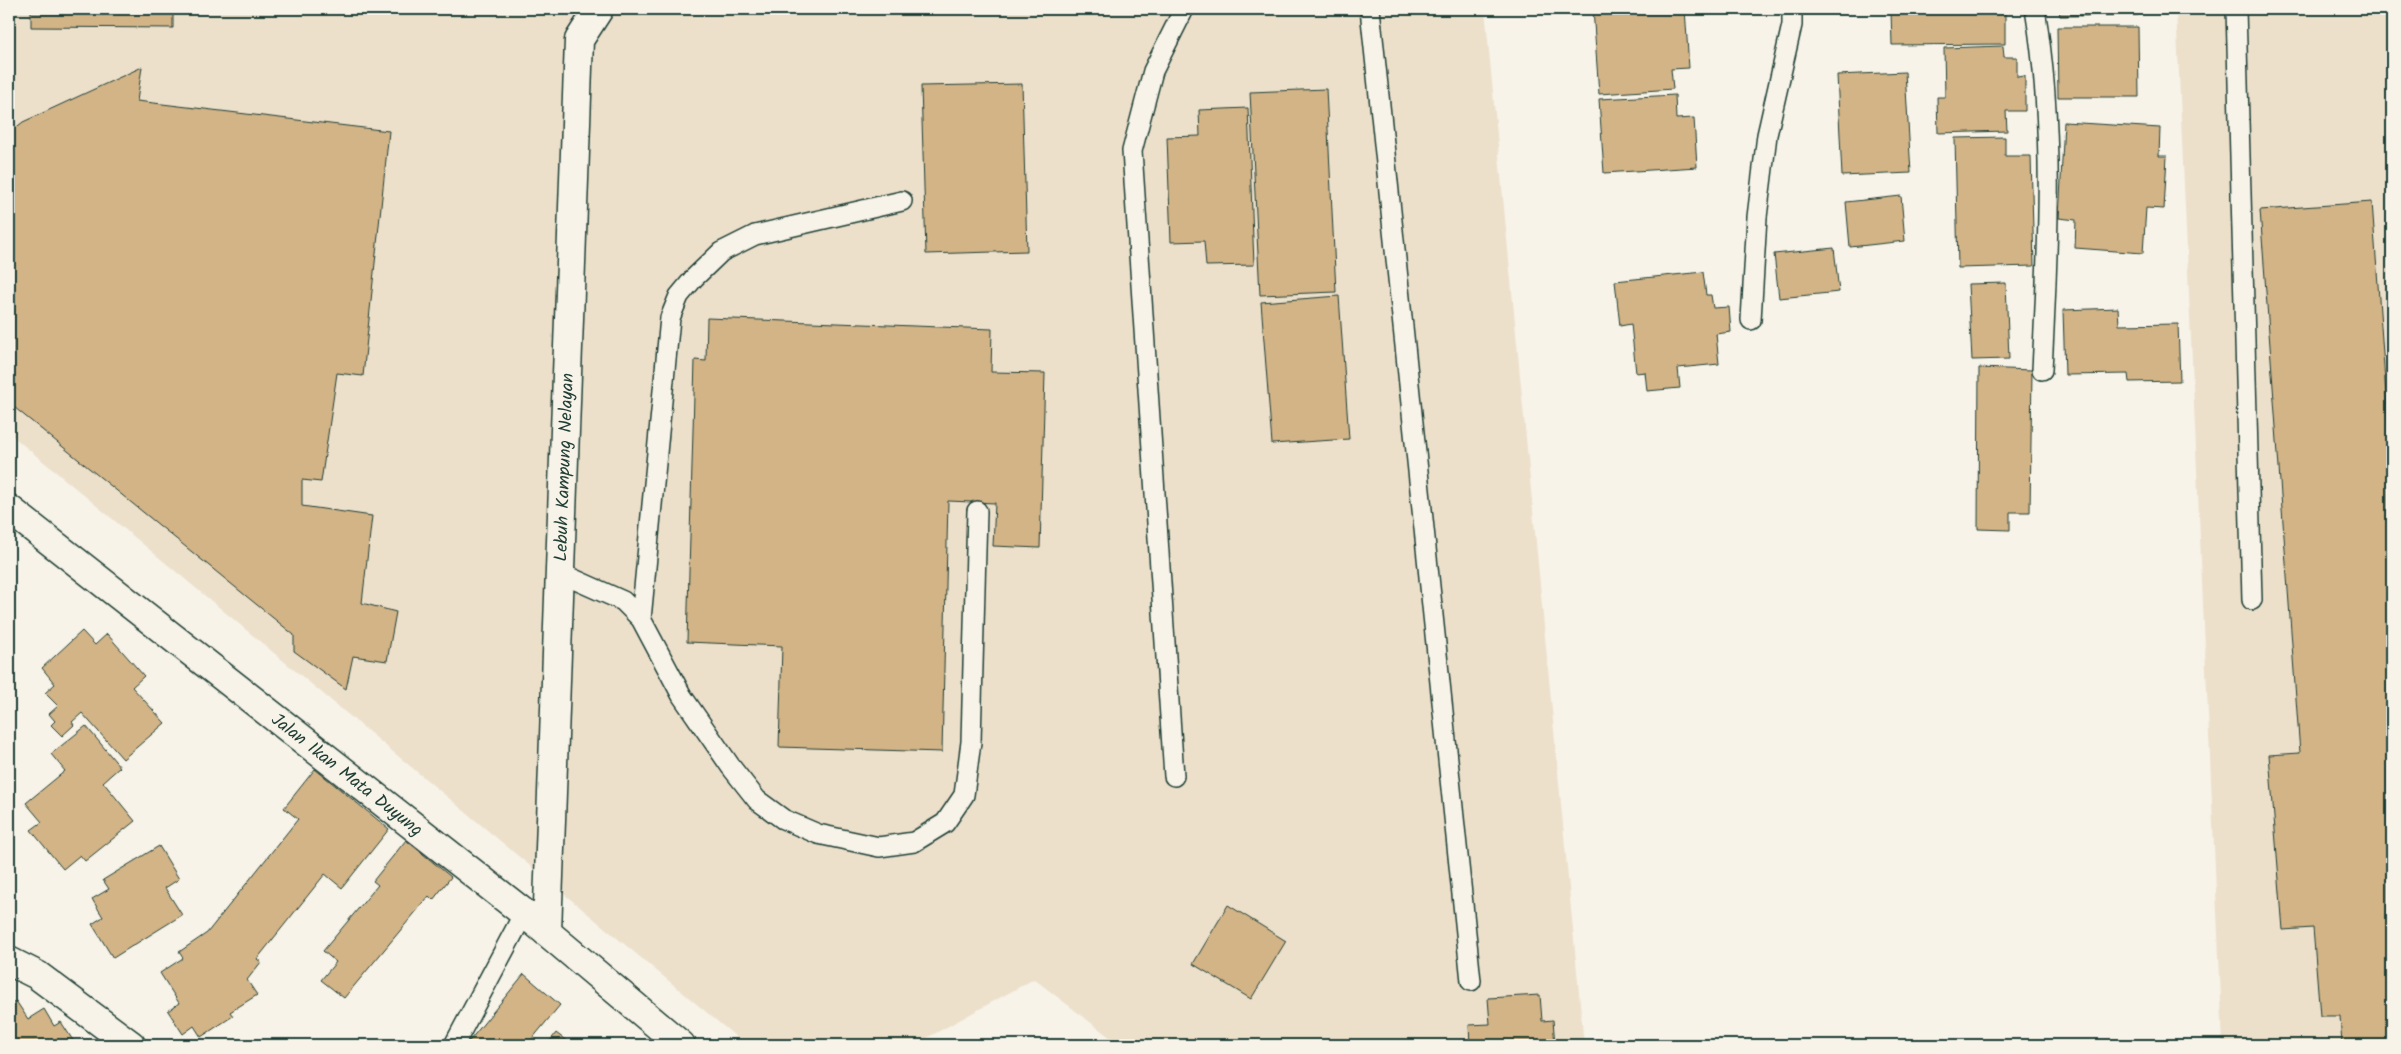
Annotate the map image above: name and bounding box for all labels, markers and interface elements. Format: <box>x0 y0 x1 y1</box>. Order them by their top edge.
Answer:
street label: Lebuh Kampung Nelayan <box>547 373 583 562</box>
street label: Jalan Ikan Mata Duyung <box>264 707 429 845</box>

